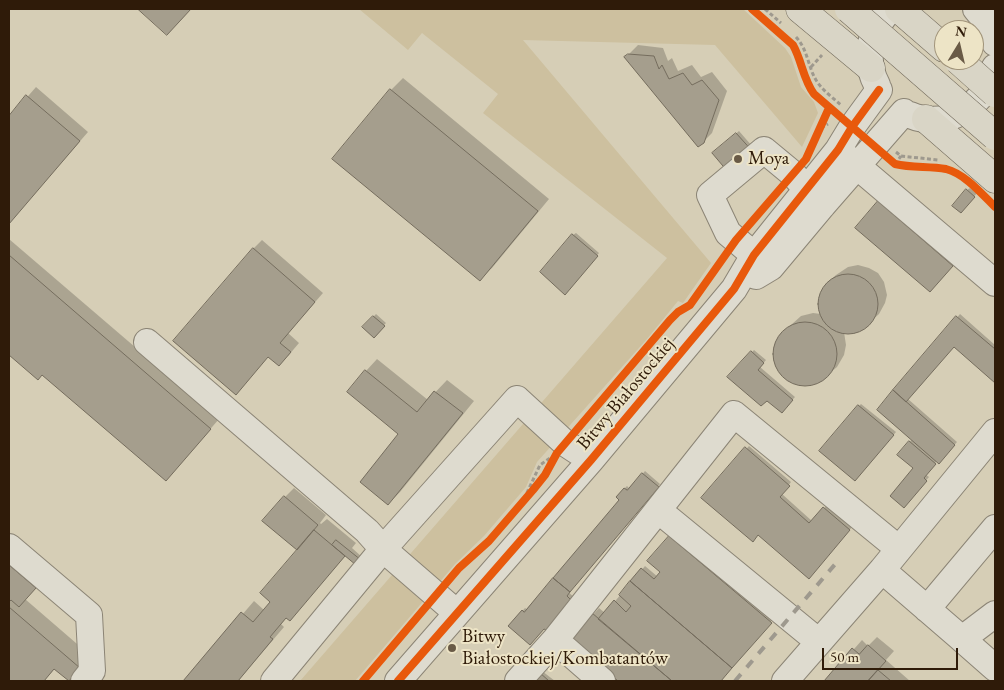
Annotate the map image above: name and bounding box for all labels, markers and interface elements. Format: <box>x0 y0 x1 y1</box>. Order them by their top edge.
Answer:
north arrow <box>934 20 984 70</box>
text: N <box>954 21 968 41</box>
place label: Moya <box>748 148 789 170</box>
marker: Moya <box>732 153 744 165</box>
street label: Bitwy Białostockiej <box>572 333 680 455</box>
place label: Bitwy Białostockiej/Kombatantów <box>462 626 668 670</box>
scale bar <box>824 638 960 670</box>
marker: Bitwy Białostockiej/Kombatantów <box>446 642 458 654</box>
text: 50 m <box>830 647 859 666</box>

